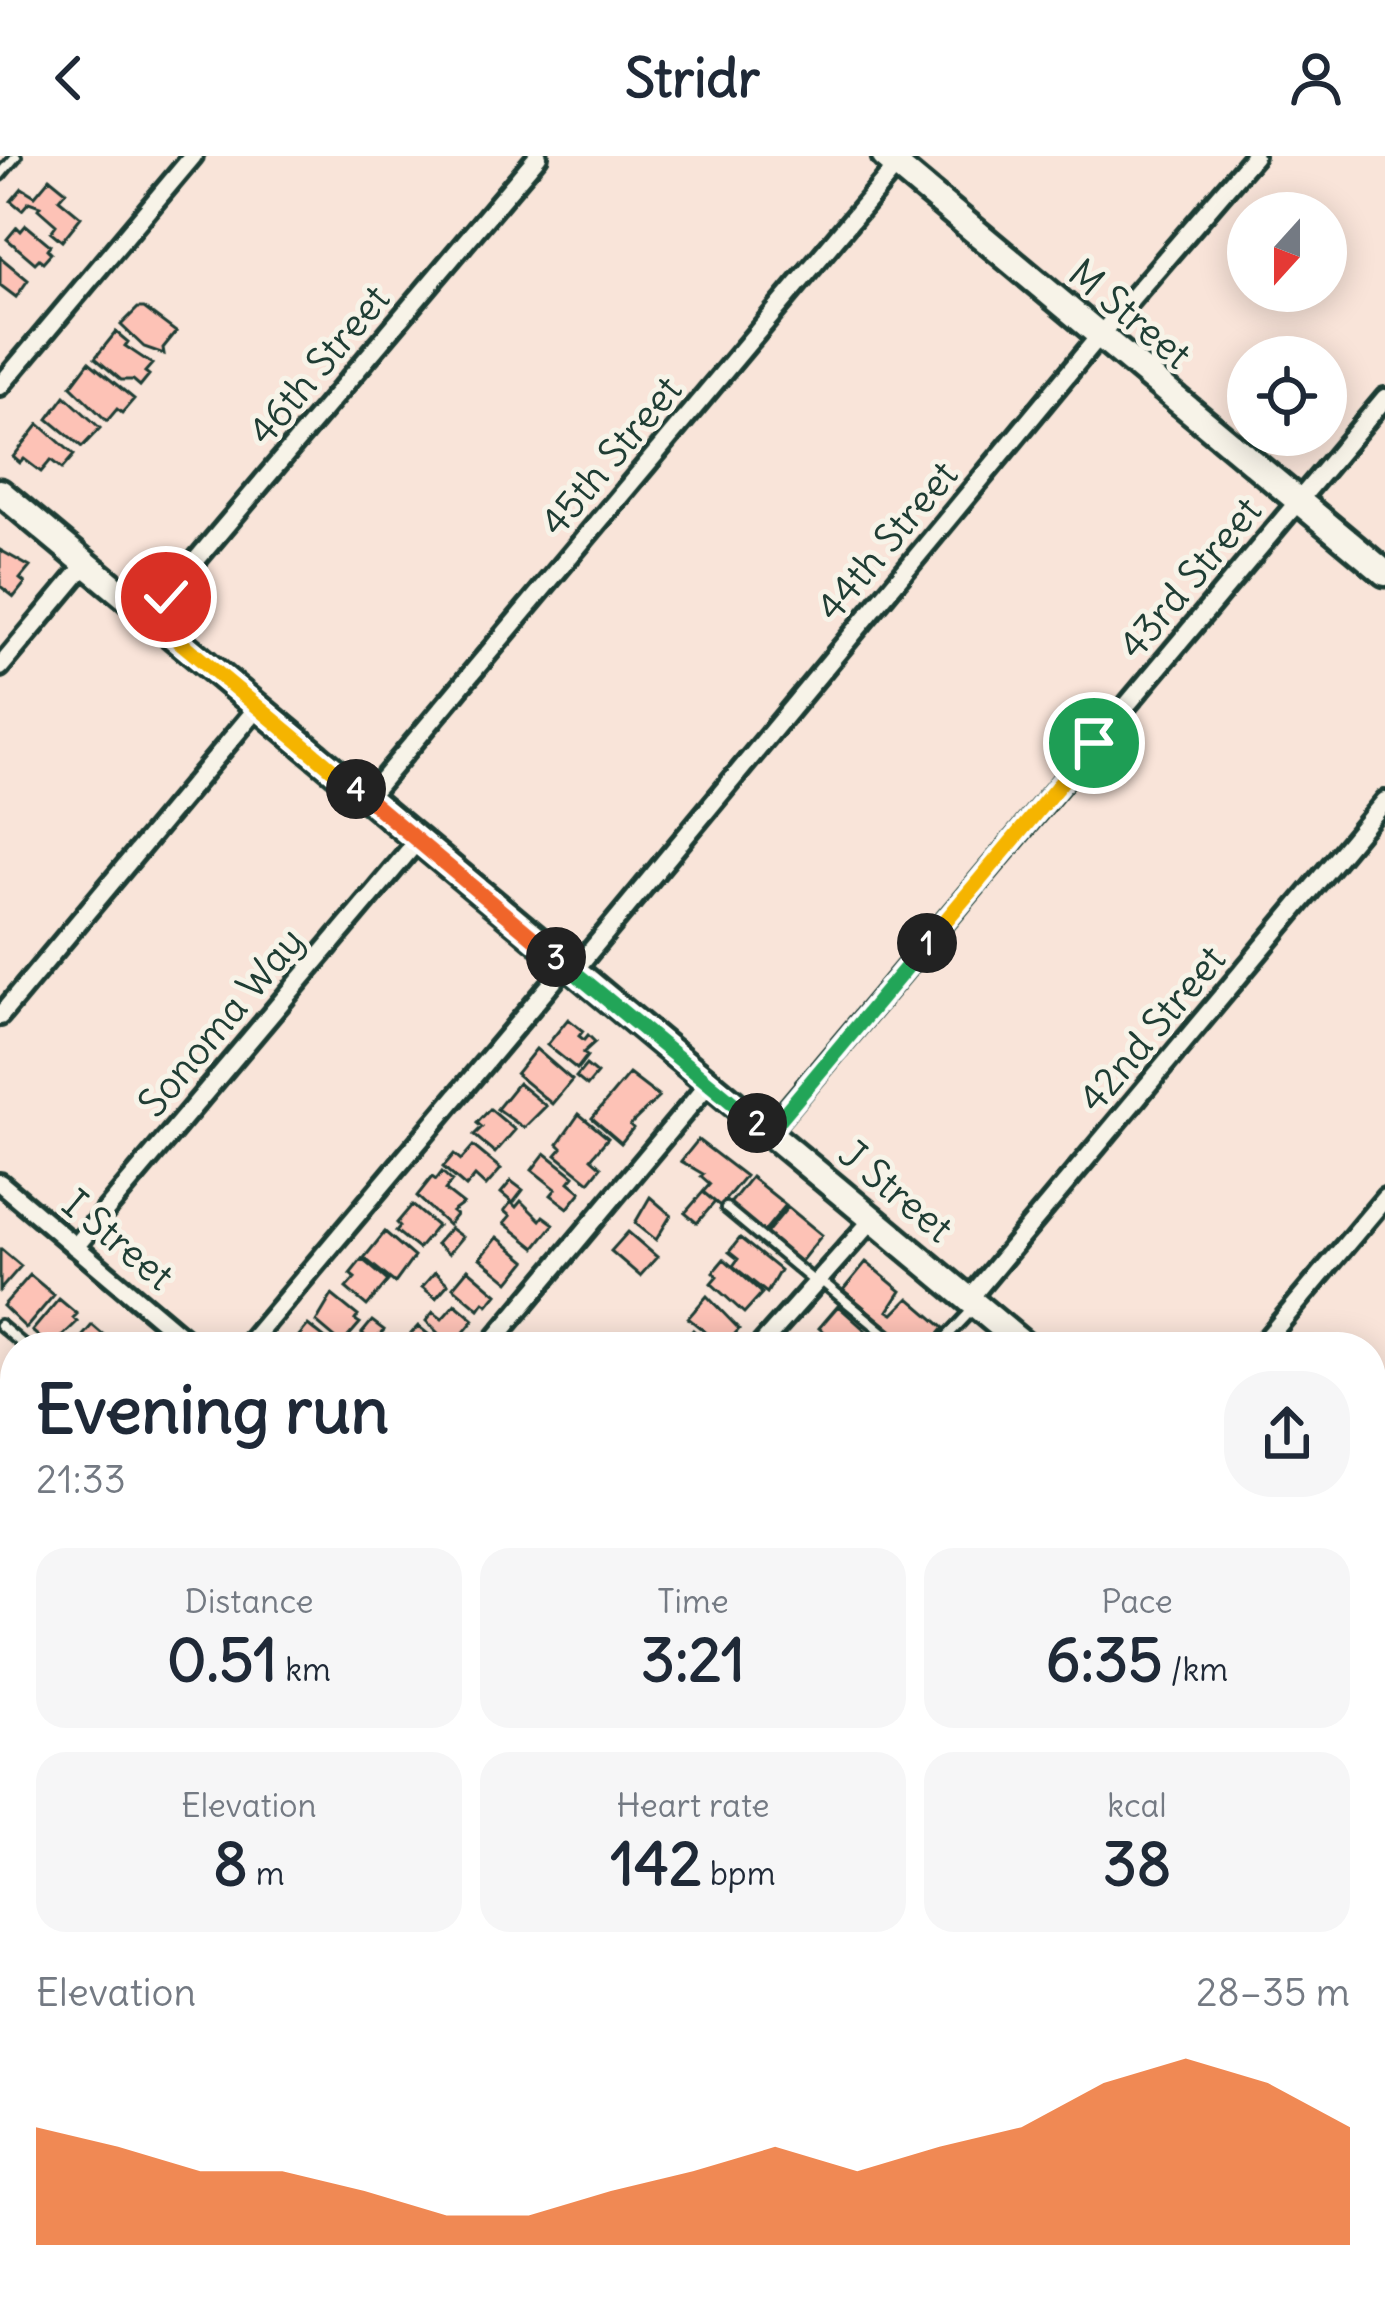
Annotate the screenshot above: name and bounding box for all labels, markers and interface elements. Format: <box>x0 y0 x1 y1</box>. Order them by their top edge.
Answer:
text: Stridr <box>625 44 760 112</box>
icon: back <box>36 45 102 111</box>
icon: person <box>1283 45 1349 111</box>
north arrow <box>1227 192 1347 312</box>
map controls <box>1227 192 1347 456</box>
street label: M Street <box>1059 249 1201 379</box>
street label: 46th Street <box>238 275 400 455</box>
button: locate <box>1227 336 1347 456</box>
street label: 45th Street <box>530 366 692 546</box>
street label: 44th Street <box>806 451 968 631</box>
street label: 43rd Street <box>1108 487 1272 669</box>
pin <box>115 546 217 648</box>
icon: check <box>133 564 199 630</box>
pin <box>1043 692 1145 794</box>
icon: arrive <box>1061 710 1127 776</box>
pin: 4 <box>326 759 386 819</box>
text: 4 <box>346 768 366 810</box>
pin: 1 <box>897 913 957 973</box>
street label: Sonoma Way <box>128 917 314 1127</box>
text: 1 <box>920 922 934 964</box>
pin: 3 <box>526 927 586 987</box>
text: 3 <box>547 936 565 978</box>
street label: 42nd Street <box>1068 936 1236 1122</box>
pin: 2 <box>727 1093 787 1153</box>
text: 2 <box>748 1102 766 1144</box>
street label: J Street <box>829 1129 963 1253</box>
street label: I Street <box>52 1179 184 1301</box>
text: Evening run <box>36 1368 389 1451</box>
button: share <box>1224 1371 1350 1497</box>
text: 21:33 <box>36 1455 126 1504</box>
text: Distance <box>185 1580 313 1622</box>
text: Time <box>657 1580 729 1622</box>
text: Pace <box>1101 1580 1173 1622</box>
text: 0.51 <box>167 1622 277 1697</box>
text: 3:21 <box>641 1622 745 1697</box>
text: 6:35 <box>1046 1622 1163 1697</box>
text: km <box>277 1648 331 1690</box>
text: /km <box>1163 1648 1228 1690</box>
text: Elevation <box>181 1784 317 1826</box>
text: Heart rate <box>616 1784 770 1826</box>
text: kcal <box>1107 1784 1167 1826</box>
text: 8 <box>213 1826 248 1901</box>
text: 142 <box>610 1826 702 1901</box>
text: 38 <box>1103 1826 1171 1901</box>
text: m <box>248 1852 285 1894</box>
text: bpm <box>702 1852 776 1894</box>
text: Elevation <box>36 1968 196 2017</box>
text: 28–35 m <box>1196 1968 1350 2017</box>

